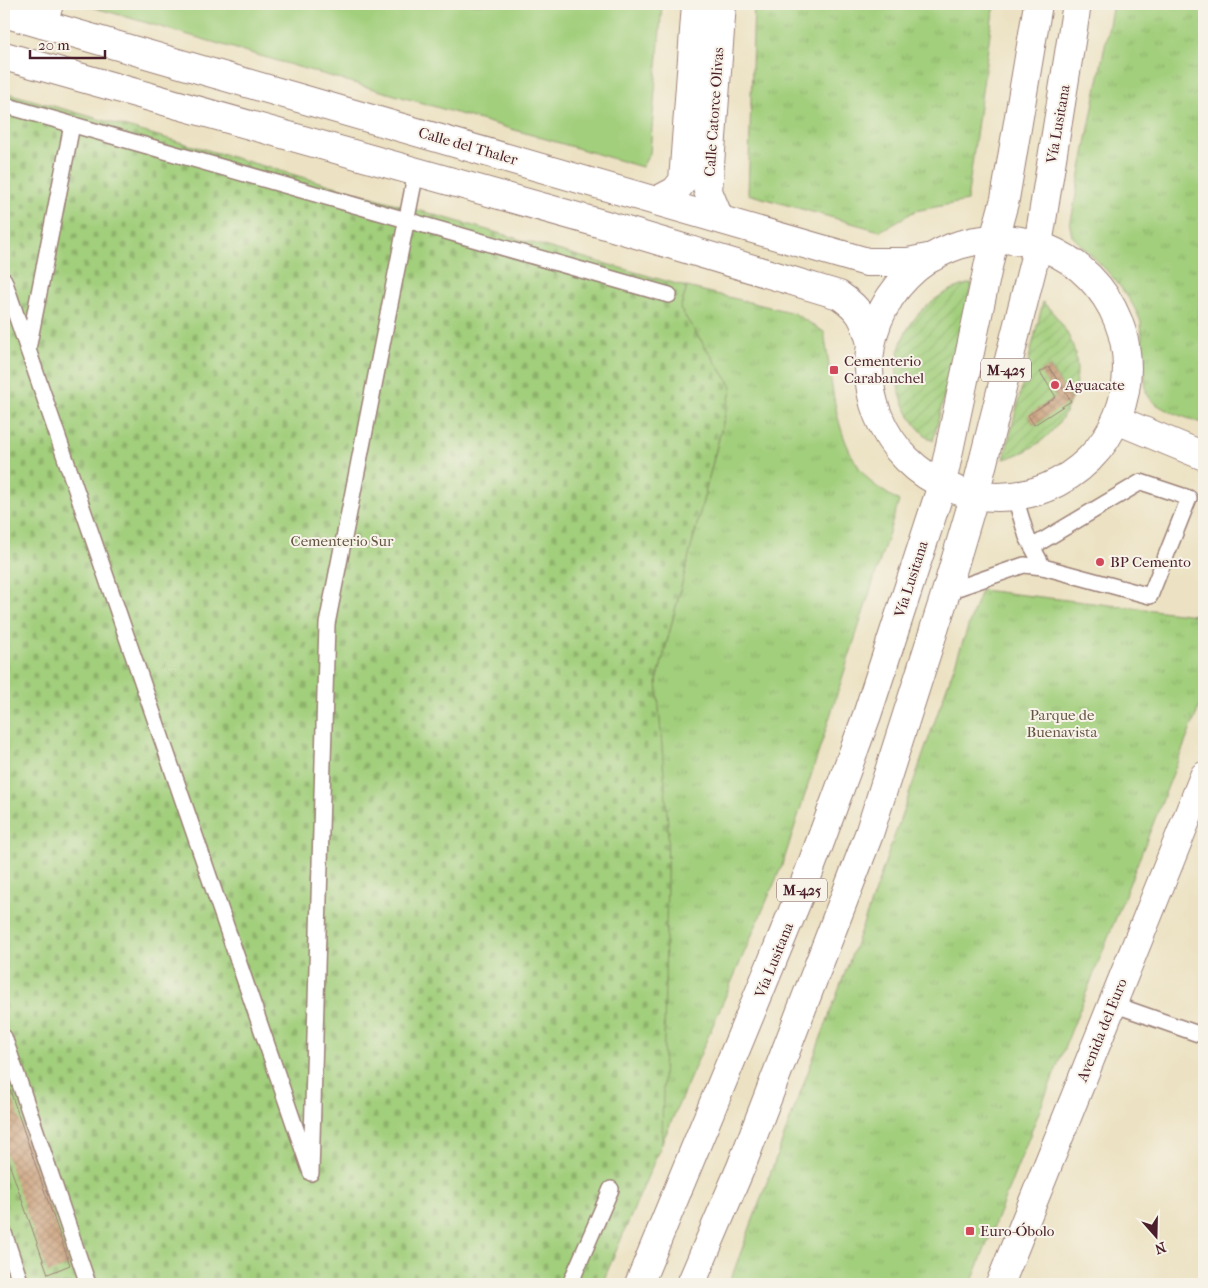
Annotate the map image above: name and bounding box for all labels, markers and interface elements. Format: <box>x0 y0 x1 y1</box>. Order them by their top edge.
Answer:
scale bar <box>30 28 105 60</box>
text: 20 m <box>38 36 70 54</box>
street label: Calle Catorce Olivas <box>701 46 728 177</box>
street label: Vía Lusitana <box>1042 82 1074 166</box>
street label: Calle del Thaler <box>416 123 520 169</box>
place label: Cementerio Carabanchel <box>844 352 924 387</box>
road number: M-425 <box>981 358 1031 382</box>
marker: Cementerio Carabanchel <box>828 364 840 376</box>
place label: Aguacate <box>1064 376 1125 394</box>
marker: Aguacate <box>1049 379 1061 391</box>
park label: Cementerio Sur <box>291 532 394 550</box>
street label: Vía Lusitana <box>890 537 932 620</box>
place label: BP Cemento <box>1110 553 1191 571</box>
marker: BP Cemento <box>1094 556 1106 568</box>
park label: Parque de Buenavista <box>1027 706 1098 741</box>
road number: M-425 <box>777 878 827 902</box>
street label: Vía Lusitana <box>750 919 798 1001</box>
street label: Avenida del Euro <box>1073 975 1131 1085</box>
north arrow <box>1130 1210 1180 1260</box>
place label: Euro-Óbolo <box>980 1222 1055 1240</box>
marker: Euro-Óbolo <box>964 1225 976 1237</box>
text: N <box>1152 1238 1168 1258</box>

